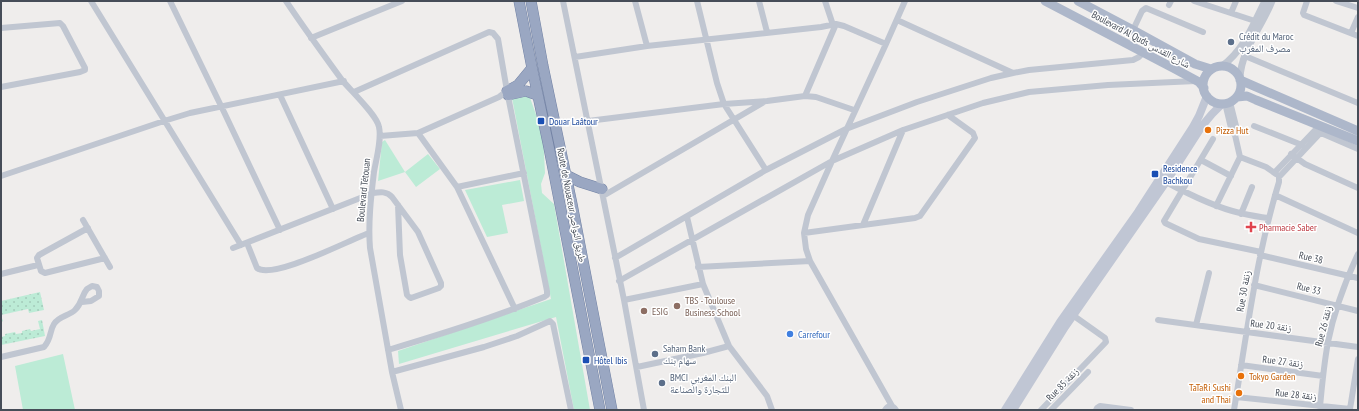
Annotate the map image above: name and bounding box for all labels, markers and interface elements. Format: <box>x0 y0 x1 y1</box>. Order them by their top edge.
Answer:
street label: Boulevard Al Quds شارع القدس <box>1089 8 1193 71</box>
place label: Crédit du Maroc مصرف المغرب <box>1239 30 1294 55</box>
marker: Crédit du Maroc مصرف المغرب <box>1226 37 1236 47</box>
place label: Douar Laâtour <box>549 115 598 128</box>
marker: Douar Laâtour <box>536 116 546 126</box>
place label: Pizza Hut <box>1216 124 1249 137</box>
marker: Pizza Hut <box>1203 125 1213 135</box>
street label: Route de Nouaceur طريق النواصر <box>554 147 589 264</box>
street label: Boulevard Tétouan <box>354 158 373 223</box>
place label: Residence Bachkou <box>1163 162 1197 187</box>
marker: Residence Bachkou <box>1150 169 1160 179</box>
place label: Pharmacie Saber <box>1259 221 1317 234</box>
marker: Pharmacie Saber <box>1246 222 1256 232</box>
street label: Rue 38 <box>1298 248 1324 267</box>
street label: Rue 30 زنقة <box>1233 269 1254 313</box>
street label: Rue 33 <box>1295 279 1322 298</box>
place label: TBS - Toulouse Business School <box>685 294 741 319</box>
marker: TBS - Toulouse Business School <box>672 301 682 311</box>
street label: Rue 26 زنقة <box>1312 304 1335 348</box>
place label: ESIG <box>652 305 668 318</box>
marker: ESIG <box>639 306 649 316</box>
street label: Rue 20 زنقة <box>1250 317 1292 334</box>
place label: Carrefour <box>798 328 830 341</box>
marker: Carrefour <box>785 329 795 339</box>
place label: Saham Bank سهام بنك <box>663 342 705 368</box>
marker: Saham Bank سهام بنك <box>650 349 660 359</box>
street label: Rue 27 زنقة <box>1262 353 1304 370</box>
place label: Hôtel Ibis <box>594 354 628 367</box>
marker: Hôtel Ibis <box>581 355 591 365</box>
street label: Rue 85 زنقة <box>1043 365 1082 404</box>
place label: Tokyo Garden <box>1249 370 1295 383</box>
place label: BMCI البنك المغربي للتجارة والصناعة <box>670 371 736 396</box>
marker: Tokyo Garden <box>1236 371 1246 381</box>
marker: BMCI البنك المغربي للتجارة والصناعة <box>657 378 667 388</box>
place label: TaTaRi Sushi and Thai <box>1189 381 1231 406</box>
street label: Rue 28 زنقة <box>1275 386 1317 403</box>
marker: TaTaRi Sushi and Thai <box>1234 388 1244 398</box>

